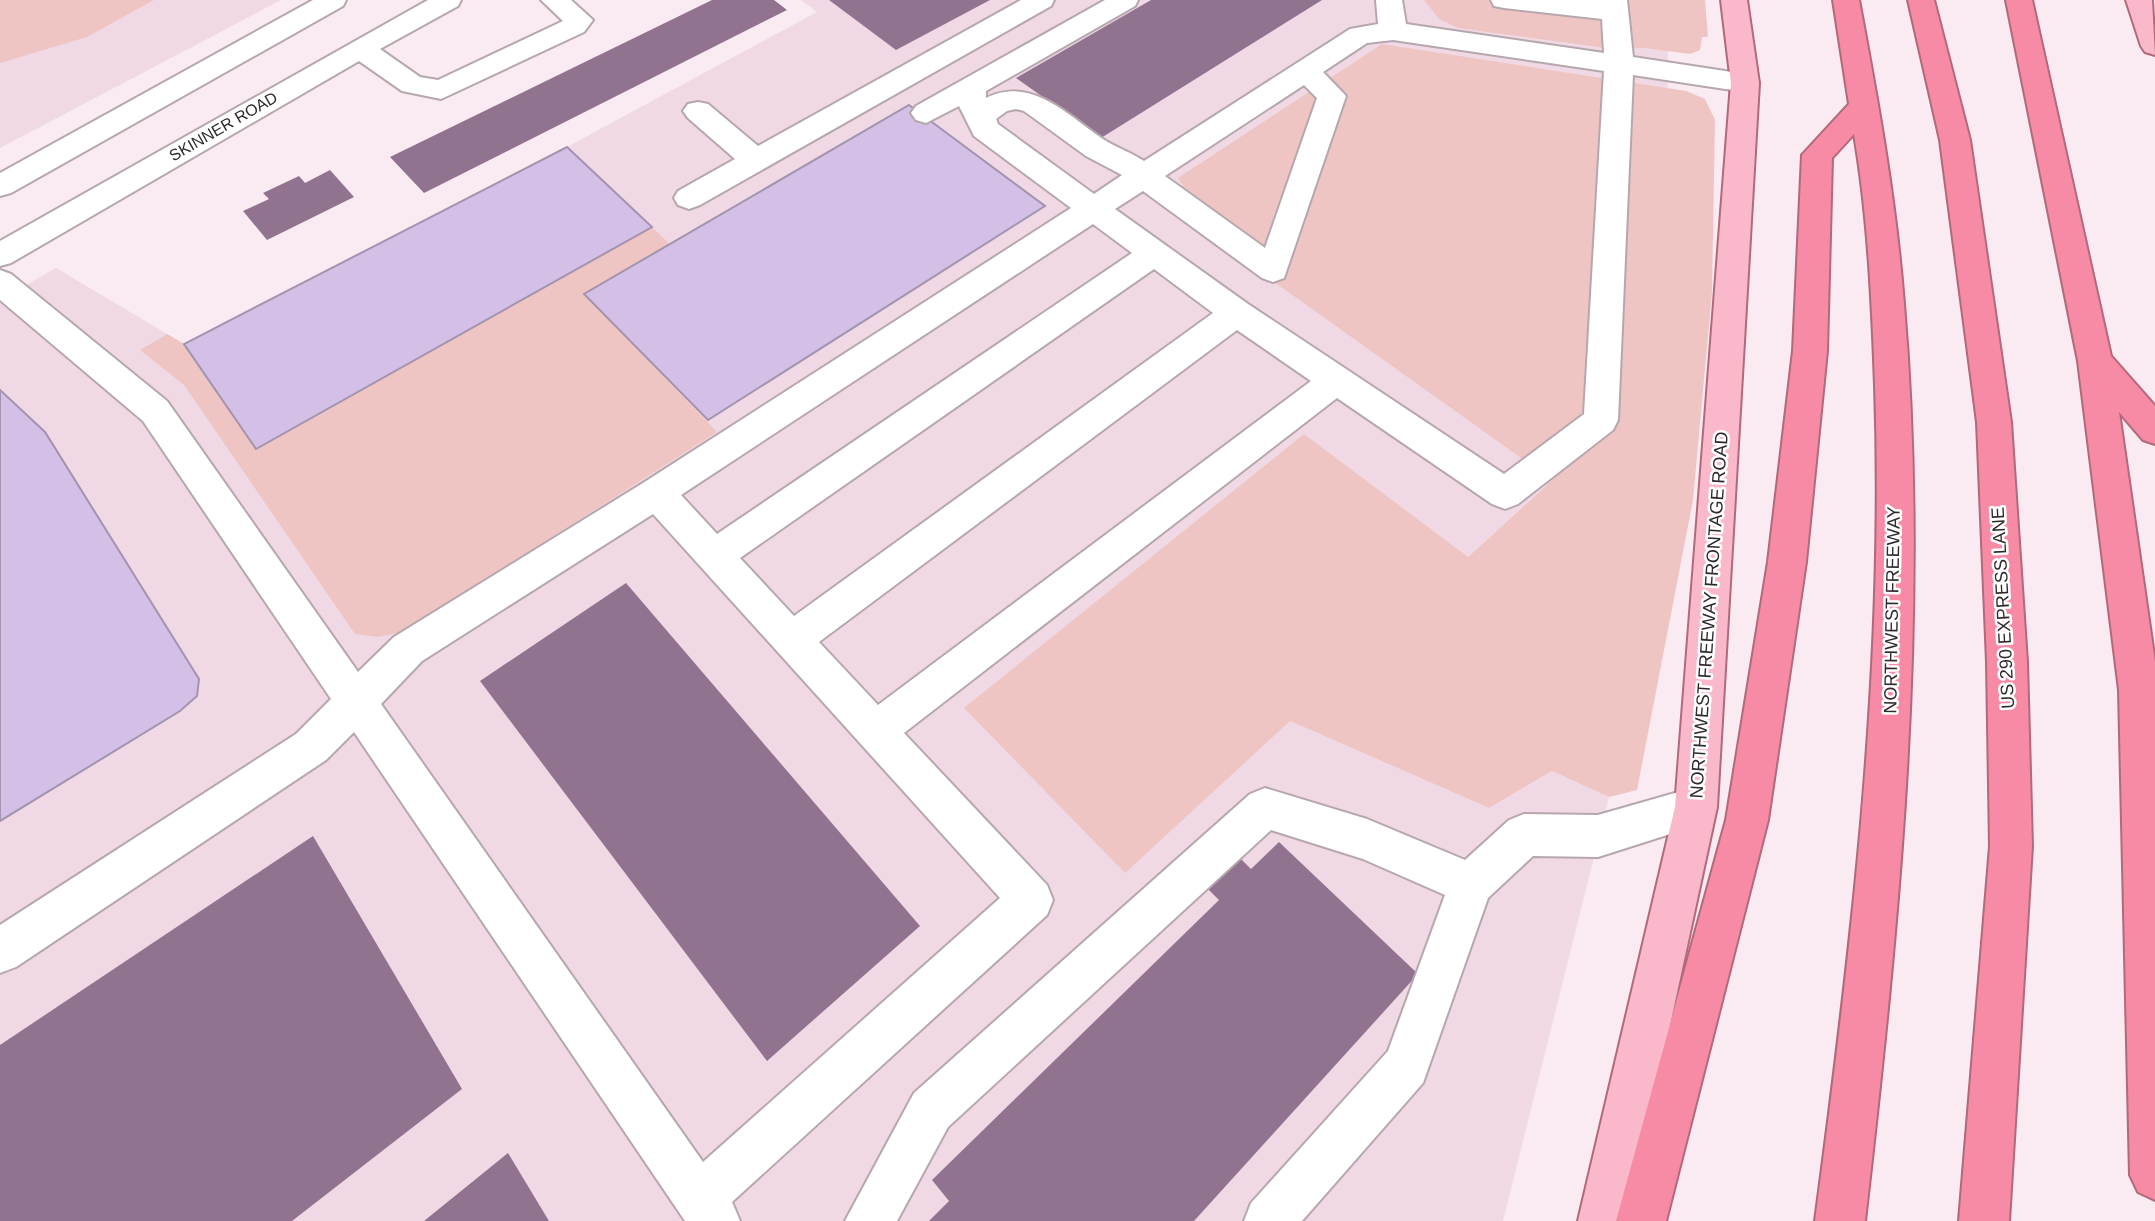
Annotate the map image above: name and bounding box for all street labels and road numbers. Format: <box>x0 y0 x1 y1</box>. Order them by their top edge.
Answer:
street label: SKINNER ROAD <box>166 89 280 164</box>
street label: NORTHWEST FREEWAY FRONTAGE ROAD <box>1686 431 1732 799</box>
street label: NORTHWEST FREEWAY <box>1880 506 1904 714</box>
street label: US 290 EXPRESS LANE <box>1988 507 2018 709</box>

